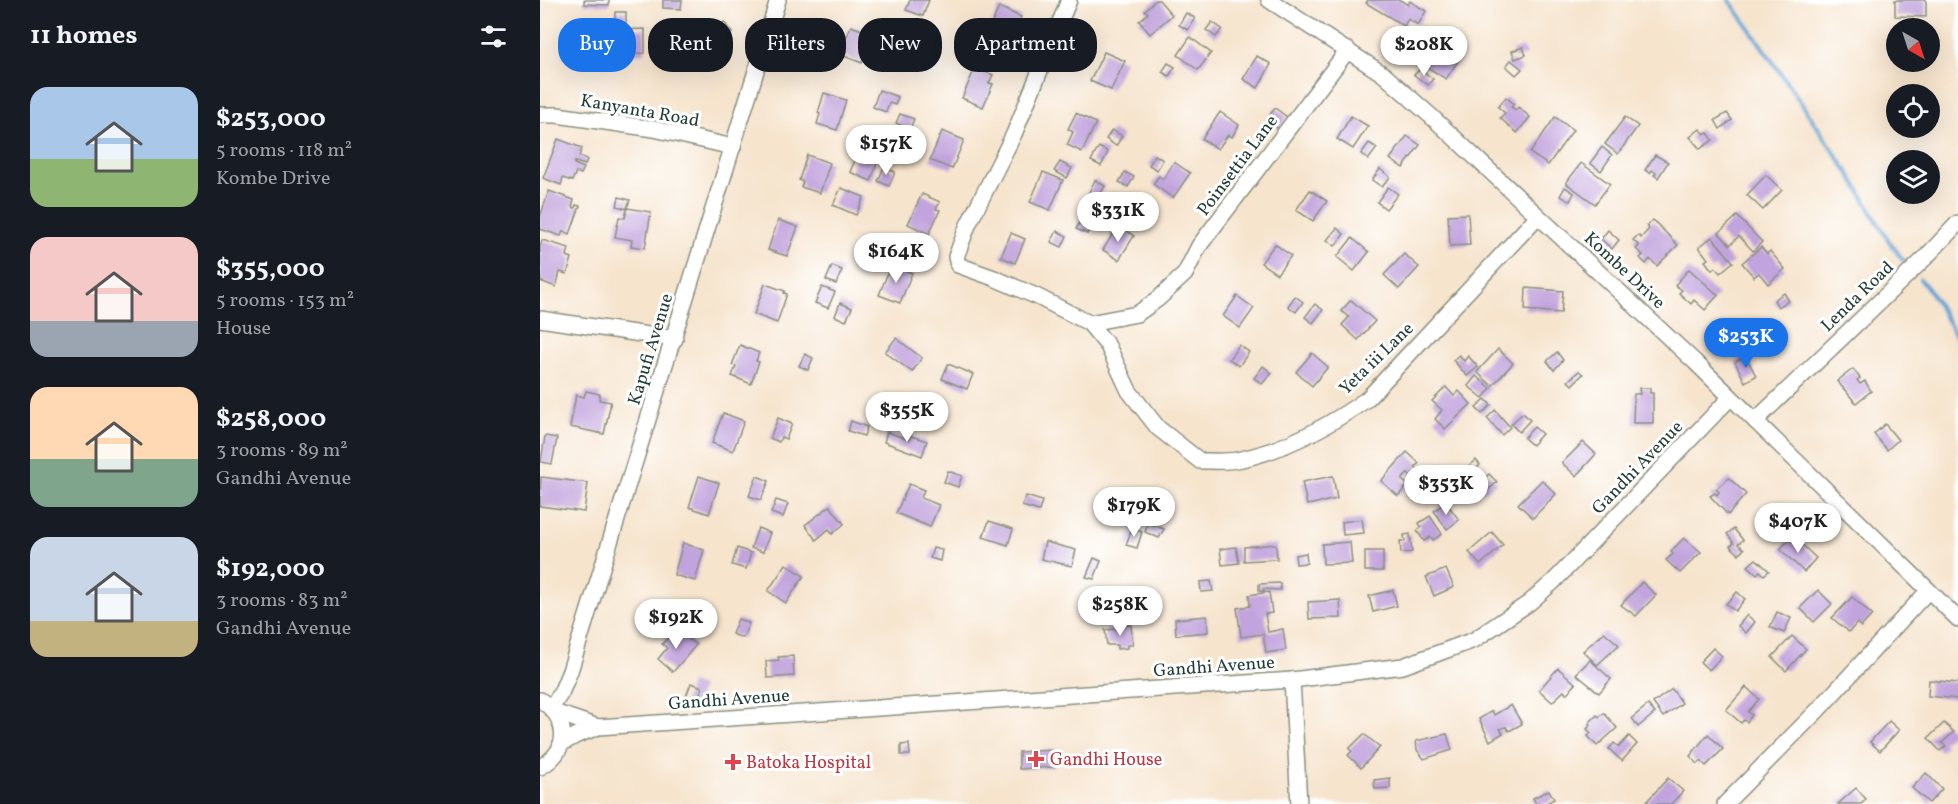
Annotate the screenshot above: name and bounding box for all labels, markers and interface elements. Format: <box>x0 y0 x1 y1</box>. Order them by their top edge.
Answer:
text: 11 homes <box>30 18 137 54</box>
chip: Buy <box>558 18 636 72</box>
chip: Rent <box>648 18 733 72</box>
chip: Filters <box>745 18 846 72</box>
chip: New <box>858 18 942 72</box>
chip: Apartment <box>954 18 1097 72</box>
north arrow <box>1886 18 1940 72</box>
map controls <box>1886 18 1940 204</box>
icon: filters <box>477 20 510 53</box>
pin: $208K <box>1382 26 1466 77</box>
text: $208K <box>1394 31 1454 59</box>
button: locate <box>1886 84 1940 138</box>
street label: Kanyanta Road <box>578 89 701 134</box>
text: $253,000 <box>216 101 326 137</box>
street label: Poinsettia Lane <box>1192 110 1285 222</box>
icon: home <box>78 111 150 183</box>
pin: $157K <box>844 125 928 176</box>
text: $157K <box>860 130 912 158</box>
text: 5 rooms · 118 m² <box>216 137 352 165</box>
button: layers <box>1886 150 1940 204</box>
text: Kombe Drive <box>216 165 330 193</box>
pin: $331K <box>1076 192 1160 243</box>
text: $331K <box>1091 197 1145 225</box>
street label: Kombe Drive <box>1578 227 1670 315</box>
pin: $164K <box>854 233 938 284</box>
text: $164K <box>868 238 924 266</box>
text: $355,000 <box>216 251 325 287</box>
street label: Lenda Road <box>1816 256 1900 338</box>
icon: home <box>78 261 150 333</box>
text: 5 rooms · 153 m² <box>216 287 354 315</box>
street label: Kapufi Avenue <box>623 291 680 408</box>
text: House <box>216 315 271 343</box>
street label: Yeta iii Lane <box>1334 317 1420 401</box>
pin: $253K <box>1704 318 1788 369</box>
text: $253K <box>1718 323 1774 351</box>
pin: $355K <box>865 392 949 443</box>
text: $355K <box>879 397 935 425</box>
text: $258,000 <box>216 401 326 437</box>
icon: home <box>78 411 150 483</box>
street label: Gandhi Avenue <box>1587 416 1689 520</box>
text: 3 rooms · 89 m² <box>216 437 348 465</box>
text: Gandhi Avenue <box>216 465 351 493</box>
pin: $353K <box>1404 465 1488 516</box>
text: $353K <box>1418 470 1474 498</box>
pin: $179K <box>1092 487 1176 538</box>
text: $179K <box>1107 492 1161 520</box>
pin: $407K <box>1756 503 1840 554</box>
text: $407K <box>1768 508 1828 536</box>
text: $192,000 <box>216 551 325 587</box>
icon: home <box>78 561 150 633</box>
pin: $258K <box>1078 586 1162 637</box>
text: 3 rooms · 83 m² <box>216 587 348 615</box>
text: $258K <box>1092 591 1148 619</box>
pin: $192K <box>634 599 718 650</box>
text: $192K <box>648 604 704 632</box>
text: Gandhi Avenue <box>216 615 351 643</box>
street label: Gandhi Avenue <box>1153 651 1276 684</box>
street label: Gandhi Avenue <box>668 684 791 717</box>
place label: Gandhi House <box>1050 748 1162 773</box>
marker: Gandhi House <box>1027 750 1045 768</box>
place label: Batoka Hospital <box>746 751 871 776</box>
marker: Batoka Hospital <box>724 753 742 771</box>

